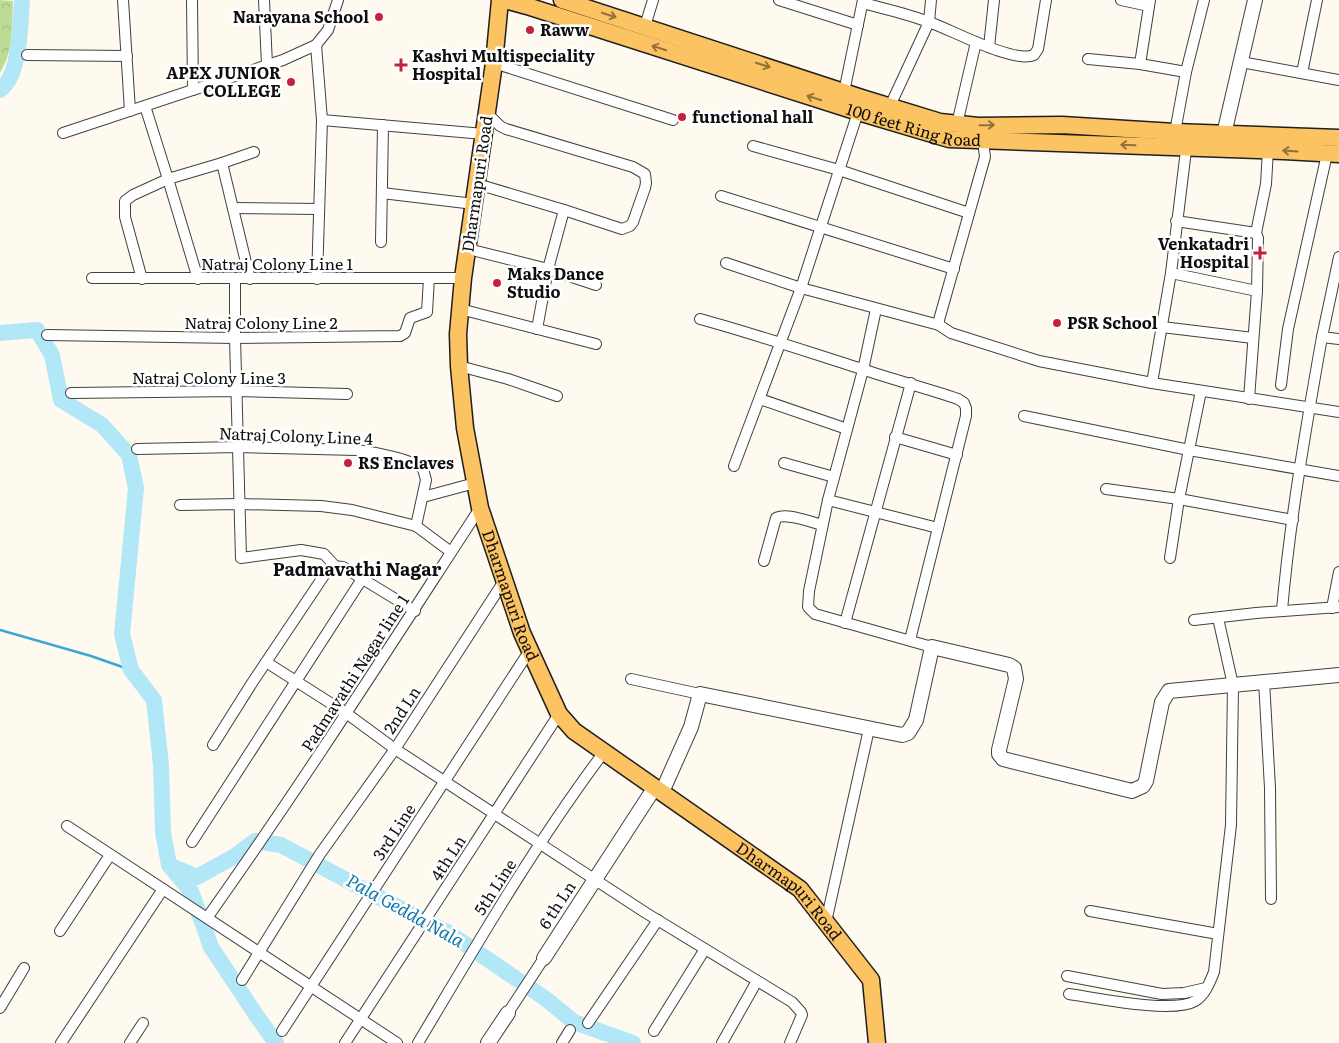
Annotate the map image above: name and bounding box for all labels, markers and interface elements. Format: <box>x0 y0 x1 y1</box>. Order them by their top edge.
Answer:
place label: Narayana School <box>233 4 369 28</box>
marker: Narayana School <box>373 11 385 23</box>
one-way arrow <box>601 11 616 20</box>
place label: Raww <box>540 17 590 41</box>
marker: Raww <box>524 24 536 36</box>
place label: Kashvi Multispeciality Hospital <box>412 43 595 85</box>
one-way arrow <box>652 43 668 53</box>
marker: Kashvi Multispeciality Hospital <box>394 58 408 72</box>
place label: APEX JUNIOR COLLEGE <box>166 60 281 102</box>
one-way arrow <box>755 61 771 71</box>
marker: APEX JUNIOR COLLEGE <box>285 76 297 88</box>
one-way arrow <box>806 93 822 103</box>
street label: 100 feet Ring Road <box>843 96 982 151</box>
place label: functional hall <box>692 104 813 128</box>
marker: functional hall <box>676 111 688 123</box>
street label: Dharmapuri Road <box>455 114 498 254</box>
one-way arrow <box>978 120 995 130</box>
one-way arrow <box>1120 141 1136 150</box>
one-way arrow <box>1283 147 1299 156</box>
place label: Venkatadri Hospital <box>1158 231 1249 273</box>
marker: Venkatadri Hospital <box>1253 246 1267 260</box>
street label: Natraj Colony Line 1 <box>201 251 353 275</box>
place label: Maks Dance Studio <box>507 261 604 303</box>
marker: Maks Dance Studio <box>491 277 503 289</box>
street label: Natraj Colony Line 2 <box>184 310 338 334</box>
place label: PSR School <box>1067 310 1158 334</box>
marker: PSR School <box>1051 317 1063 329</box>
street label: Natraj Colony Line 3 <box>132 365 286 389</box>
street label: Natraj Colony Line 4 <box>219 420 374 450</box>
place label: RS Enclaves <box>358 450 454 474</box>
marker: RS Enclaves <box>342 457 354 469</box>
street label: Dharmapuri Road <box>477 526 546 665</box>
district label: Padmavathi Nagar <box>273 555 441 582</box>
street label: Padmavathi Nagar line 1 <box>294 589 414 756</box>
street label: 2nd Ln <box>377 681 426 738</box>
street label: 3rd Line <box>366 798 420 865</box>
street label: 4th Ln <box>424 830 471 885</box>
street label: Dharmapuri Road <box>732 835 849 945</box>
street label: 5th Line <box>467 854 521 919</box>
water label: Pala Gedda Nala <box>342 866 470 954</box>
street label: 6 th Ln <box>532 875 581 933</box>

